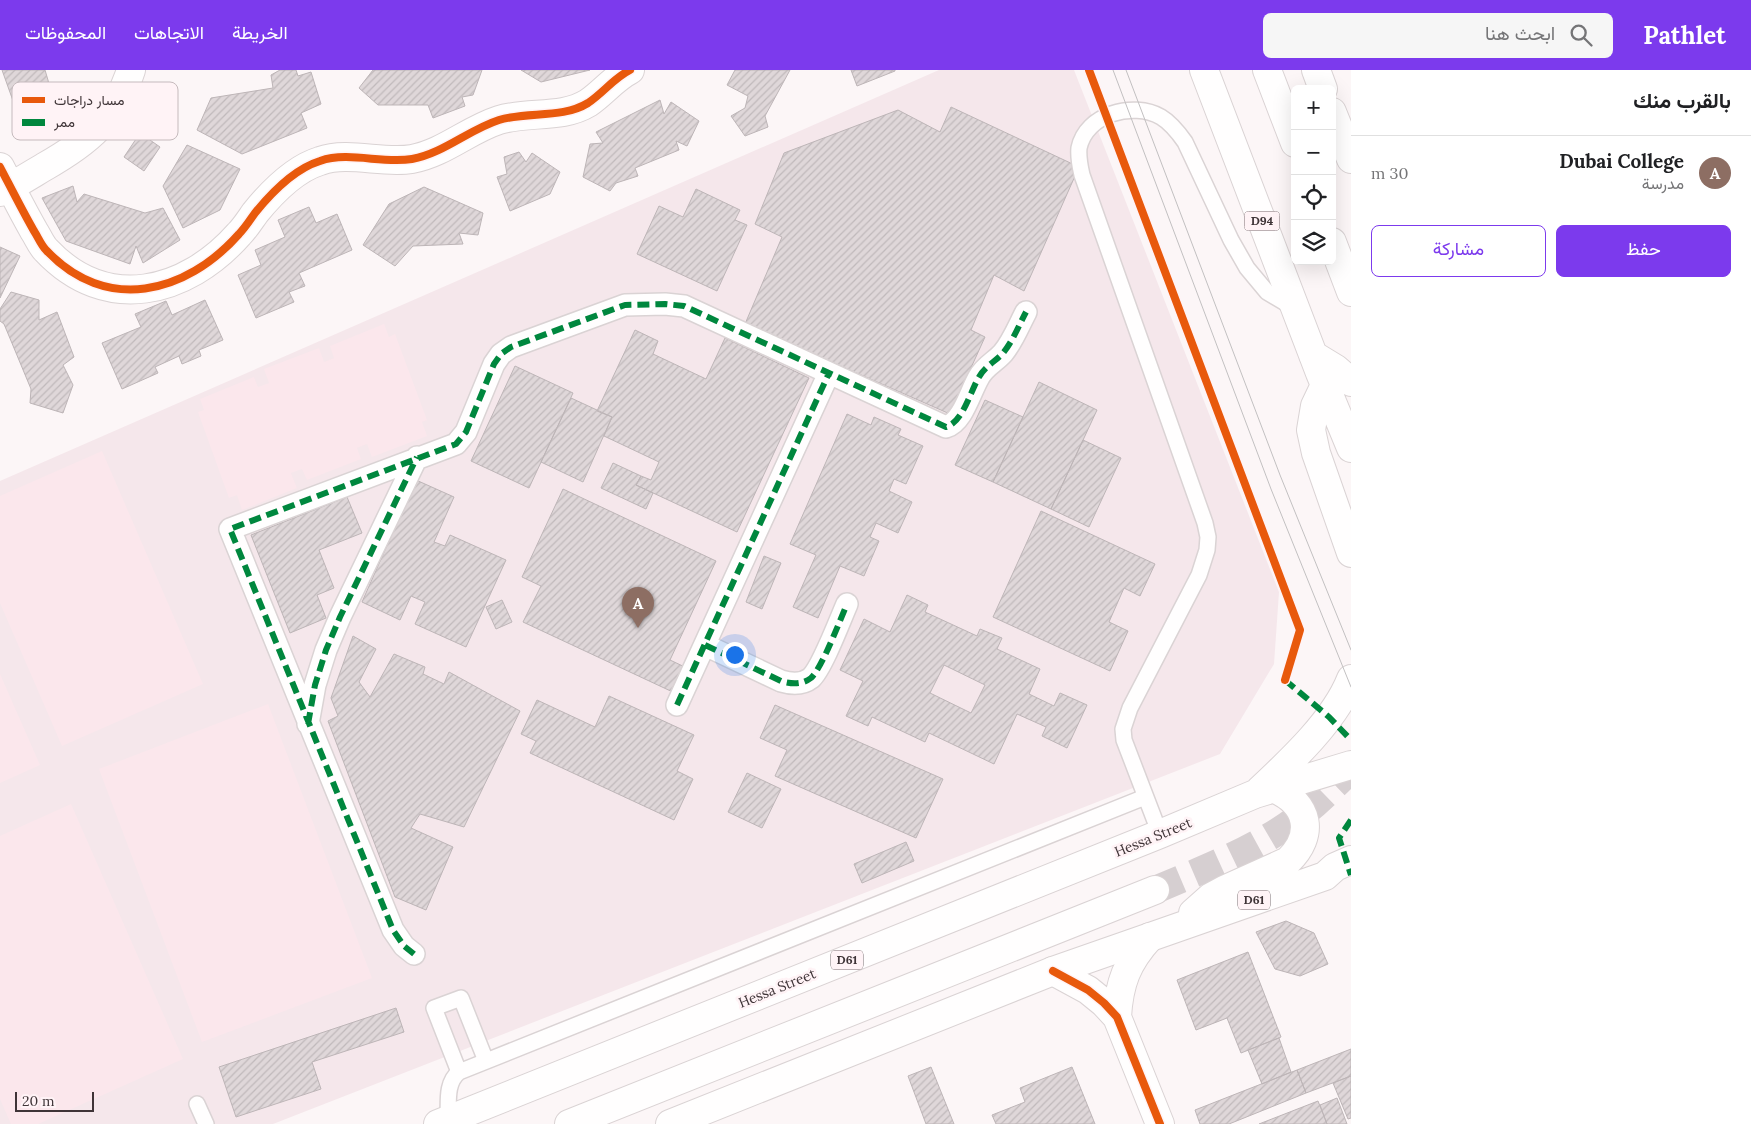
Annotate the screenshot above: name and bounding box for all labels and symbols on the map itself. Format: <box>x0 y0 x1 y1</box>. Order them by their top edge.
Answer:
legend <box>12 82 178 140</box>
text: مسار دراجات <box>54 91 125 109</box>
text: ممر <box>53 113 75 131</box>
road number: D94 <box>1244 212 1280 230</box>
pin: A <box>622 587 654 628</box>
your location <box>722 642 748 668</box>
street label: Hessa Street <box>1112 813 1195 861</box>
road number: D61 <box>1238 890 1270 910</box>
road number: D61 <box>831 950 863 970</box>
street label: Hessa Street <box>736 964 819 1012</box>
scale bar <box>15 1089 94 1112</box>

